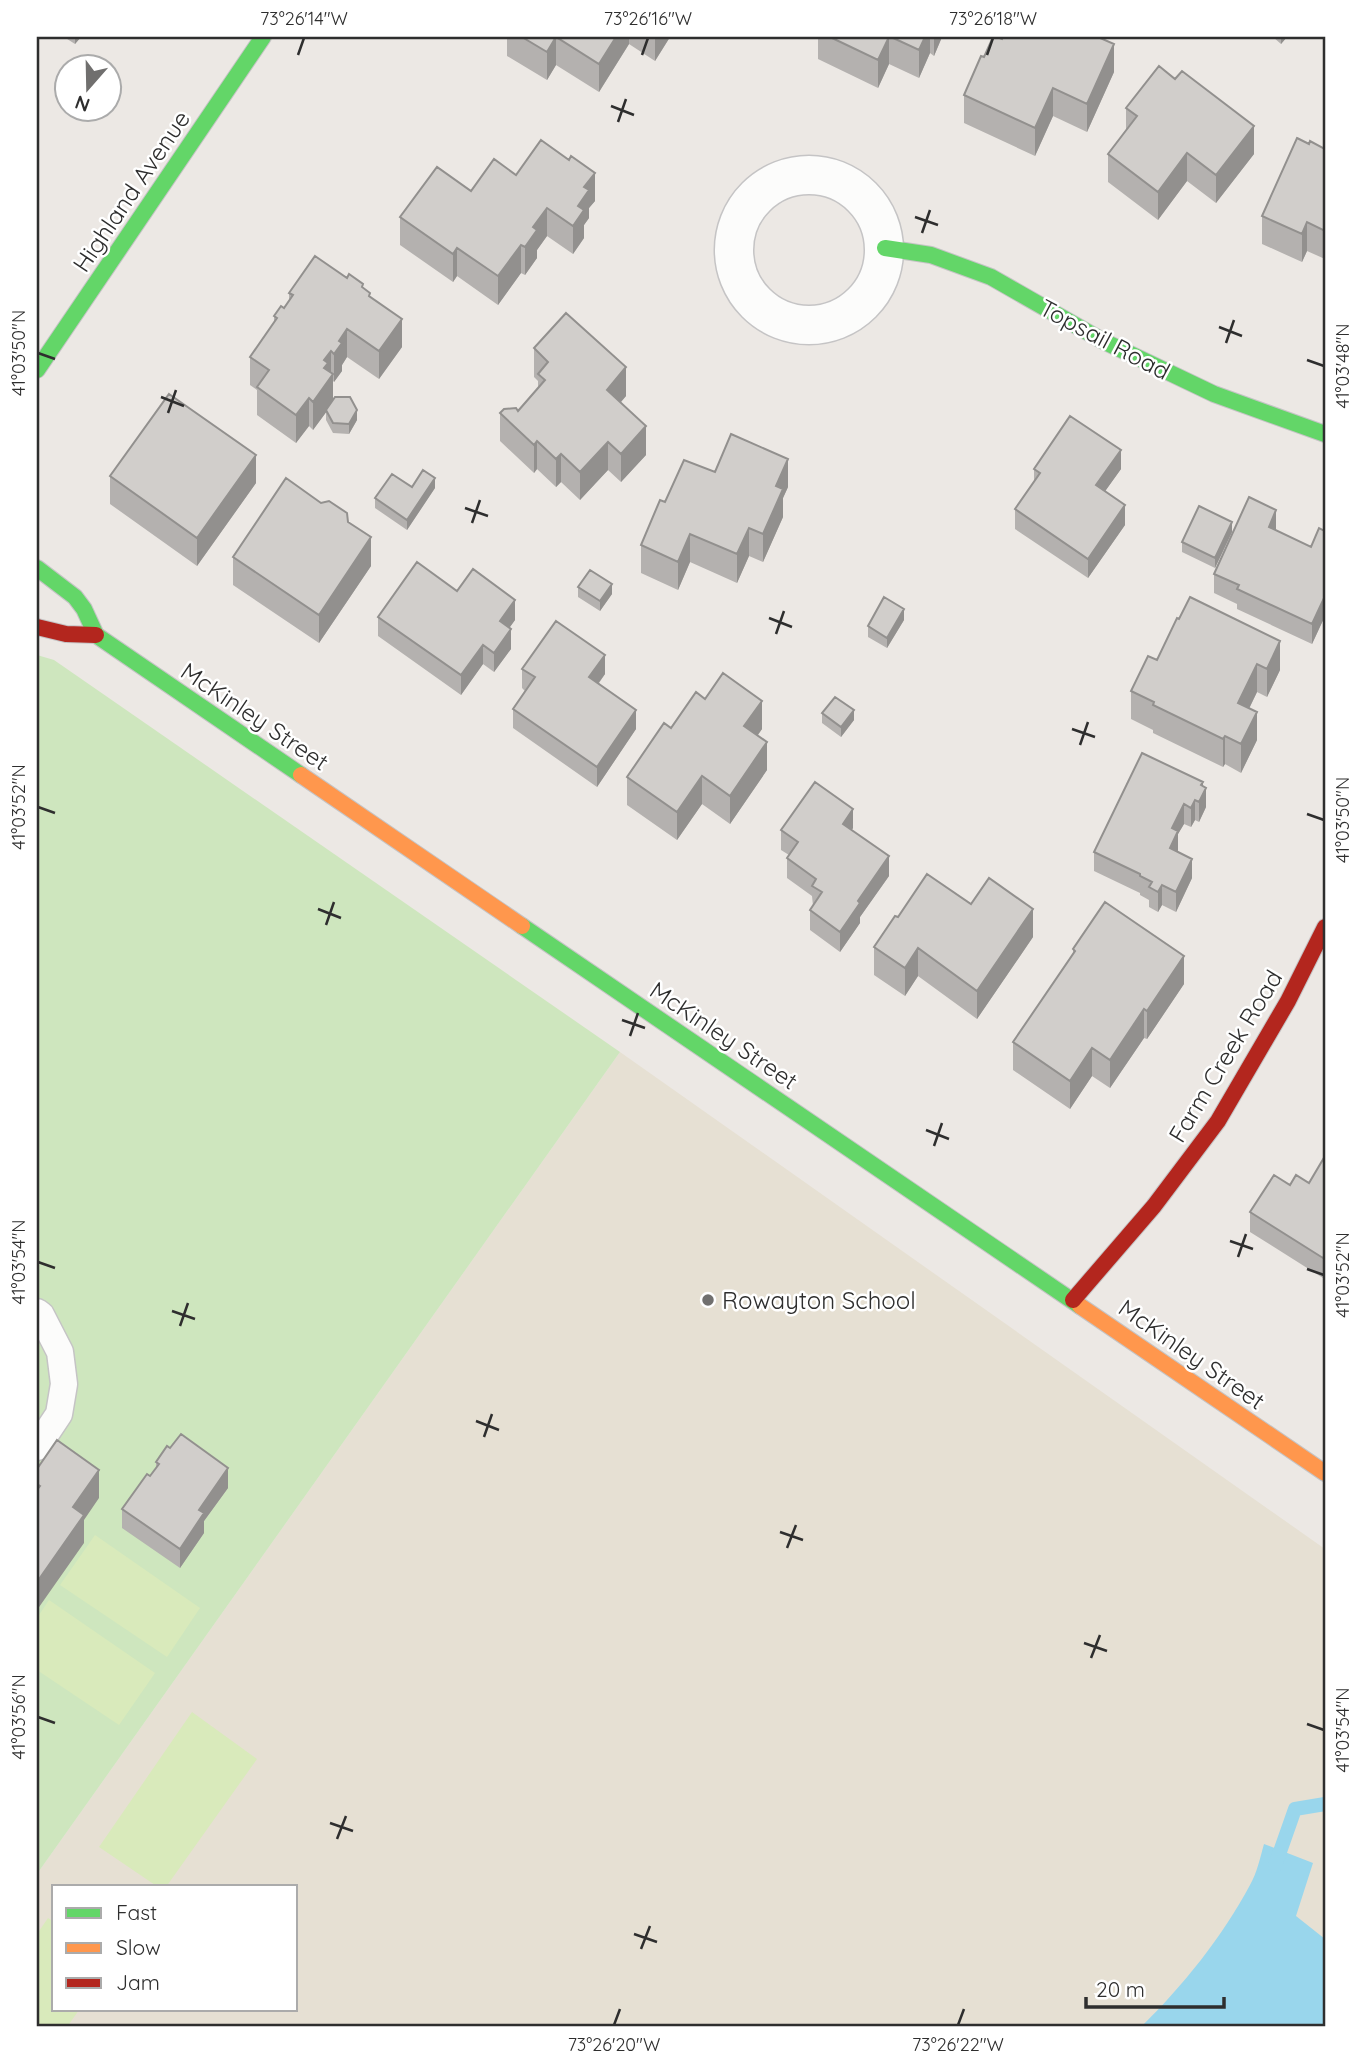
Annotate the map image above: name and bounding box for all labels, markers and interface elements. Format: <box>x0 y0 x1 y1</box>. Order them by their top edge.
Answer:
text: 73°26'14"W <box>260 7 348 30</box>
text: 73°26'16"W <box>604 7 692 30</box>
text: 73°26'18"W <box>949 7 1037 30</box>
north arrow <box>52 52 122 122</box>
text: N <box>72 90 93 118</box>
street label: Highland Avenue <box>66 105 196 277</box>
street label: Topsail Road <box>1035 292 1175 386</box>
text: 41°03'50"N <box>7 310 30 396</box>
text: 41°03'48"N <box>1331 324 1354 408</box>
street label: McKinley Street <box>175 655 335 777</box>
text: 41°03'52"N <box>7 764 30 850</box>
text: 41°03'50"N <box>1331 777 1354 863</box>
street label: Farm Creek Road <box>1162 964 1288 1148</box>
street label: McKinley Street <box>644 974 804 1096</box>
text: 41°03'54"N <box>7 1220 30 1304</box>
text: 41°03'52"N <box>1331 1232 1354 1318</box>
place label: Rowayton School <box>722 1285 916 1315</box>
marker: Rowayton School <box>700 1292 716 1308</box>
street label: McKinley Street <box>1113 1292 1271 1416</box>
text: 41°03'56"N <box>7 1674 30 1760</box>
text: 41°03'54"N <box>1331 1688 1354 1772</box>
legend <box>52 1885 298 2011</box>
text: Fast <box>116 1899 157 1925</box>
text: Slow <box>116 1934 161 1960</box>
scale bar <box>1086 1966 1224 2010</box>
text: Jam <box>116 1969 160 1995</box>
text: 20 m <box>1096 1976 1145 2002</box>
text: 73°26'20"W <box>568 2033 660 2056</box>
text: 73°26'22"W <box>912 2033 1004 2056</box>

